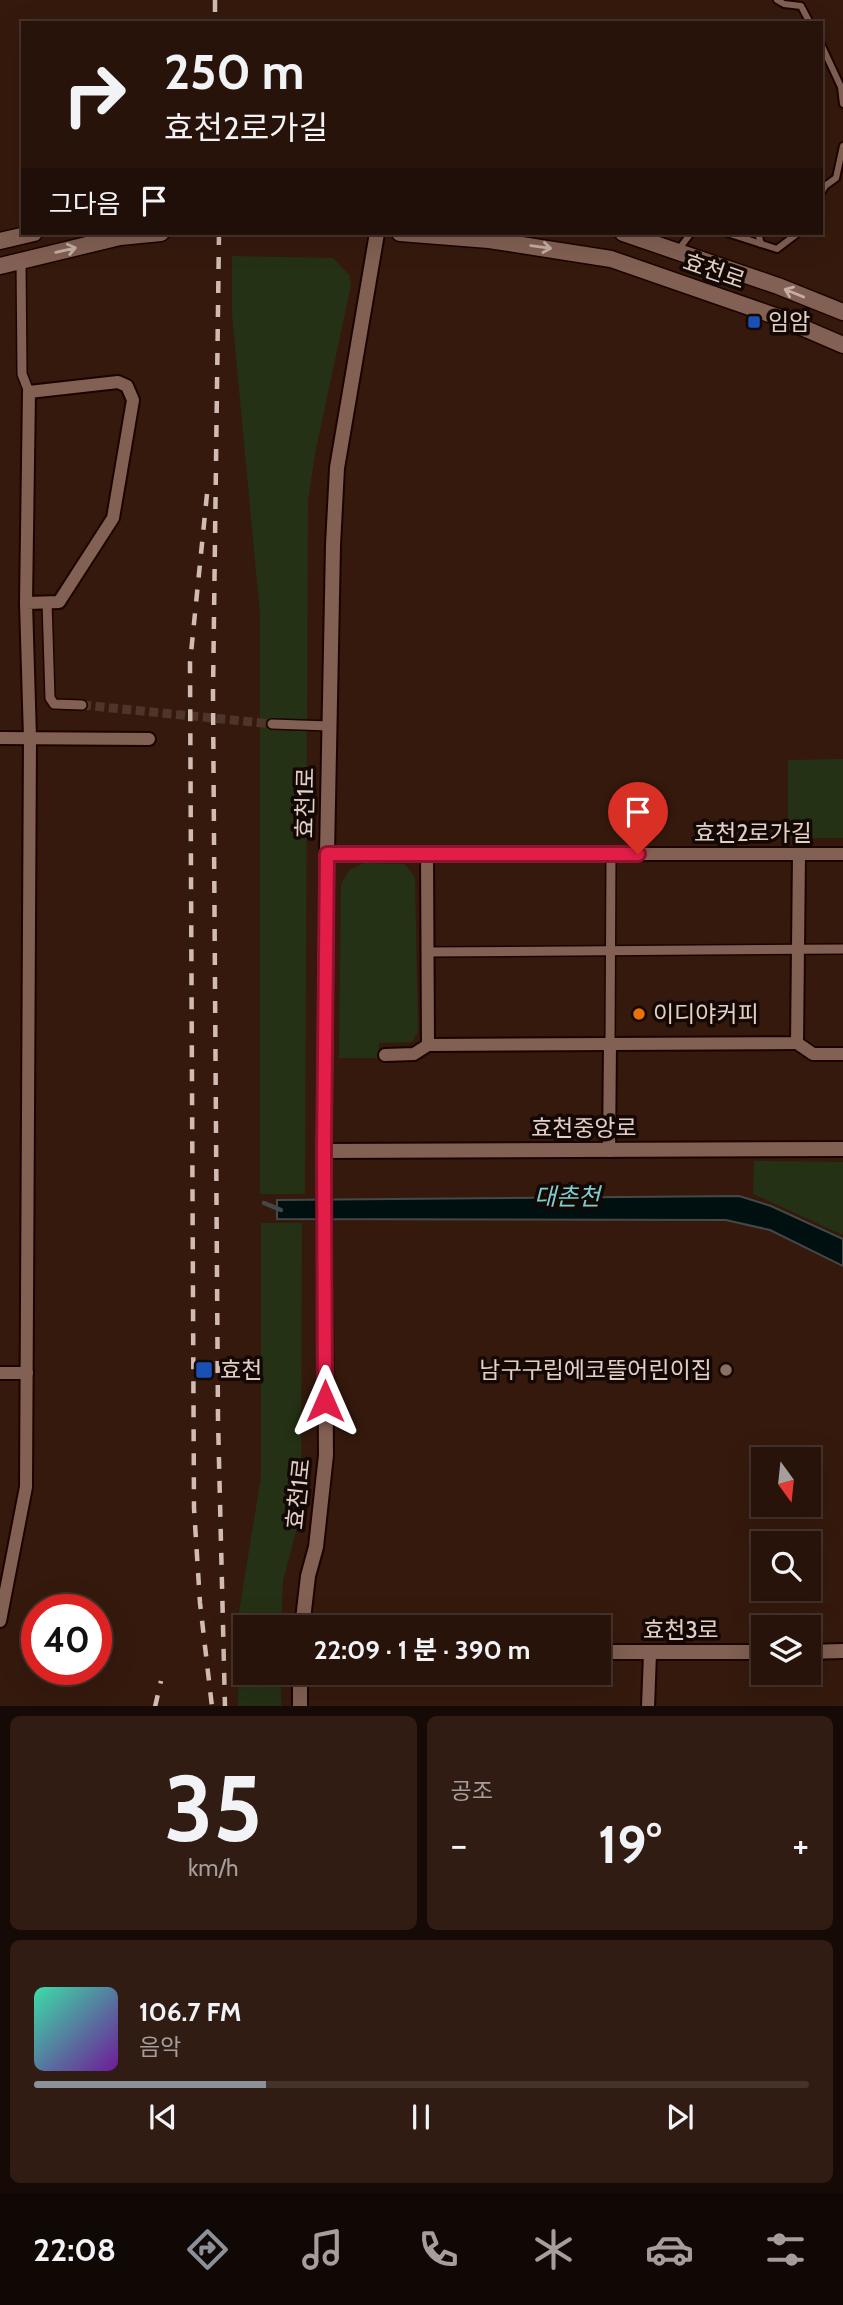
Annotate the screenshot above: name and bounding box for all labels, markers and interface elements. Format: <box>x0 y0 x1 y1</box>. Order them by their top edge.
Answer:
text: 250 m <box>164 42 304 101</box>
icon: right <box>49 49 140 140</box>
text: 효천2로가길 <box>164 108 328 147</box>
icon: arrive <box>135 182 173 220</box>
text: 그다음 <box>49 188 121 220</box>
one-way arrow <box>529 241 552 254</box>
one-way arrow <box>54 242 77 256</box>
street label: 효천로 <box>679 247 749 295</box>
one-way arrow <box>784 285 806 298</box>
place label: 임암 <box>768 308 810 336</box>
marker: 임암 <box>746 314 762 330</box>
street label: 효천1로 <box>290 767 320 839</box>
pin <box>608 782 668 854</box>
icon: arrive <box>619 793 657 831</box>
street label: 효천2로가길 <box>694 819 812 847</box>
place label: 이디야커피 <box>653 1000 759 1028</box>
marker: 이디야커피 <box>631 1006 647 1022</box>
street label: 효천중앙로 <box>531 1114 637 1142</box>
water label: 대촌천 <box>534 1182 603 1211</box>
place label: 효천 <box>220 1356 262 1384</box>
place label: 남구구립에코뜰어린이집 <box>479 1356 712 1384</box>
marker: 효천 <box>194 1360 214 1380</box>
marker: 남구구립에코뜰어린이집 <box>718 1362 734 1378</box>
position arrow <box>288 1364 362 1438</box>
north arrow <box>751 1447 821 1517</box>
map controls <box>751 1447 821 1685</box>
street label: 효천1로 <box>280 1457 316 1531</box>
button: search <box>751 1531 821 1601</box>
speed limit sign: 40 <box>21 1594 112 1685</box>
button: layers <box>751 1615 821 1685</box>
street label: 효천3로 <box>643 1616 719 1644</box>
text: 22:09 · 1 분 · 390 m <box>314 1634 530 1666</box>
text: 35 <box>164 1753 262 1864</box>
text: 공조 <box>451 1777 493 1805</box>
text: 19° <box>598 1813 661 1876</box>
text: − <box>451 1821 467 1868</box>
text: + <box>792 1821 809 1868</box>
text: km/h <box>188 1854 238 1882</box>
text: 106.7 FM <box>139 1996 241 2028</box>
text: 음악 <box>139 2033 181 2061</box>
icon: previous <box>144 2098 182 2136</box>
icon: pause <box>402 2098 440 2136</box>
icon: next <box>661 2098 699 2136</box>
icon: directions <box>183 2225 232 2274</box>
icon: music <box>298 2225 347 2274</box>
icon: phone <box>414 2225 463 2274</box>
icon: climate <box>529 2225 578 2274</box>
icon: car <box>645 2225 694 2274</box>
icon: filters <box>761 2225 810 2274</box>
text: 22:08 <box>33 2230 116 2269</box>

